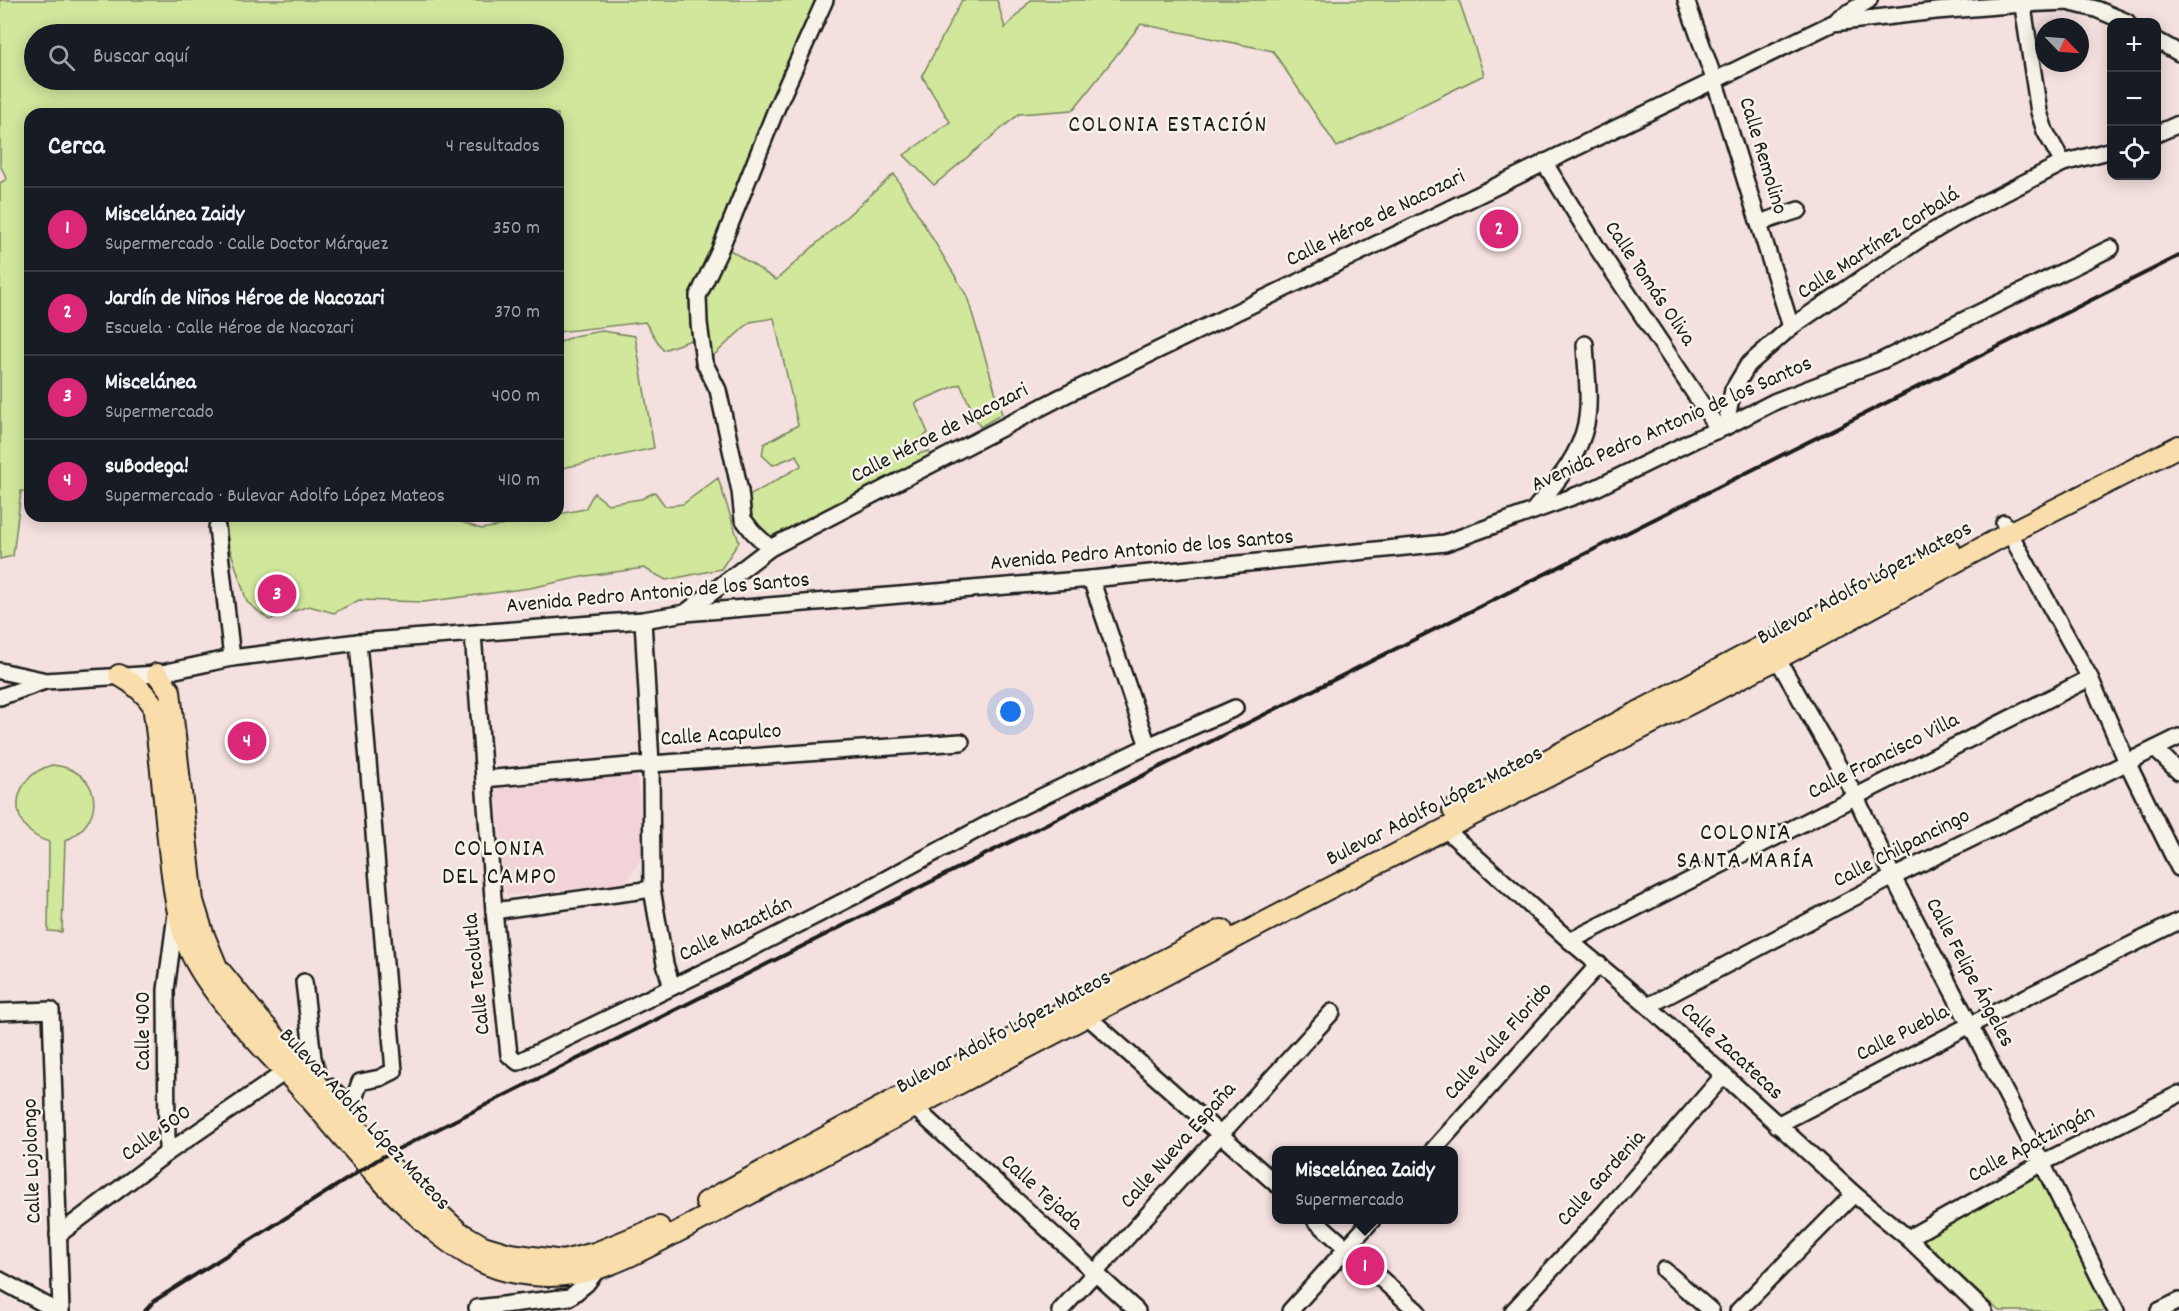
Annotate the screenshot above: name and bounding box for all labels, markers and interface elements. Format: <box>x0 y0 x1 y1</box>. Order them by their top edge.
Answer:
north arrow <box>2035 18 2089 72</box>
map controls <box>2107 18 2161 180</box>
button: + <box>2107 18 2161 72</box>
search box <box>24 24 564 90</box>
icon: search <box>45 41 78 74</box>
text: Buscar aquí <box>93 42 188 73</box>
button: − <box>2107 72 2161 126</box>
street label: Calle Remolino <box>1730 94 1794 218</box>
district label: COLONIA ESTACIÓN <box>1068 109 1268 143</box>
button: locate <box>2107 126 2161 180</box>
text: Cerca <box>48 129 105 166</box>
text: 4 resultados <box>446 133 540 161</box>
street label: Calle Héroe de Nacozari <box>1281 162 1471 276</box>
street label: Calle Martínez Corbalá <box>1792 180 1966 308</box>
text: Miscelánea Zaidy <box>105 200 244 231</box>
pin: 2 <box>1480 206 1518 252</box>
text: 1 <box>65 215 70 243</box>
text: 350 m <box>493 215 540 243</box>
street label: Calle Tomás Oliva <box>1596 215 1703 353</box>
text: Supermercado · Calle Doctor Márquez <box>105 231 388 259</box>
text: Jardín de Niños Héroe de Nacozari <box>105 284 384 315</box>
text: 2 <box>63 299 72 327</box>
text: 370 m <box>494 299 540 327</box>
text: Escuela · Calle Héroe de Nacozari <box>105 315 354 343</box>
street label: Avenida Pedro Antonio de los Santos <box>1527 349 1817 501</box>
text: Miscelánea <box>105 368 196 399</box>
street label: Calle Héroe de Nacozari <box>846 376 1034 492</box>
text: 3 <box>63 383 72 411</box>
text: 400 m <box>492 383 540 411</box>
text: Supermercado <box>105 399 214 427</box>
text: suBodega! <box>105 452 189 483</box>
text: 4 <box>63 467 72 495</box>
text: 410 m <box>498 467 540 495</box>
text: Supermercado · Bulevar Adolfo López Mateos <box>105 483 445 511</box>
street label: Bulevar Adolfo López Mateos <box>1752 514 1978 654</box>
street label: Avenida Pedro Antonio de los Santos <box>989 522 1295 580</box>
street label: Avenida Pedro Antonio de los Santos <box>505 565 811 623</box>
pin: 3 <box>258 572 296 616</box>
your location <box>996 697 1025 726</box>
street label: Calle Francisco Villa <box>1803 705 1966 809</box>
street label: Calle Acapulco <box>660 716 782 756</box>
pin: 4 <box>228 718 266 764</box>
street label: Bulevar Adolfo López Mateos <box>1321 739 1549 875</box>
street label: Calle Chilpancingo <box>1828 801 1976 897</box>
district label: COLONIA SANTA MARÍA <box>1677 817 1815 879</box>
district label: COLONIA DEL CAMPO <box>442 833 558 895</box>
street label: Calle Mazatlán <box>674 889 798 971</box>
street label: Calle Felipe Ángeles <box>1917 893 2021 1053</box>
street label: Calle Tecolutla <box>456 911 500 1036</box>
street label: Bulevar Adolfo López Mateos <box>891 963 1117 1103</box>
street label: Calle Valle Florido <box>1437 976 1561 1108</box>
street label: Calle 400 <box>129 991 160 1071</box>
street label: Calle Zacatecas <box>1672 996 1790 1108</box>
street label: Calle Puebla <box>1851 997 1955 1071</box>
street label: Bulevar Adolfo López Mateos <box>271 1022 457 1218</box>
street label: Calle Nueva España <box>1114 1075 1245 1216</box>
street label: Calle Lojolongo <box>15 1098 51 1224</box>
street label: Calle 500 <box>115 1098 199 1170</box>
street label: Calle Apatzingán <box>1963 1098 2101 1192</box>
street label: Calle Gardenia <box>1550 1123 1654 1234</box>
popup <box>1272 1146 1458 1224</box>
street label: Calle Tejada <box>993 1147 1090 1239</box>
text: Miscelánea Zaidy <box>1295 1156 1435 1187</box>
text: Supermercado <box>1295 1187 1404 1215</box>
pin: 1 <box>1346 1244 1384 1288</box>

